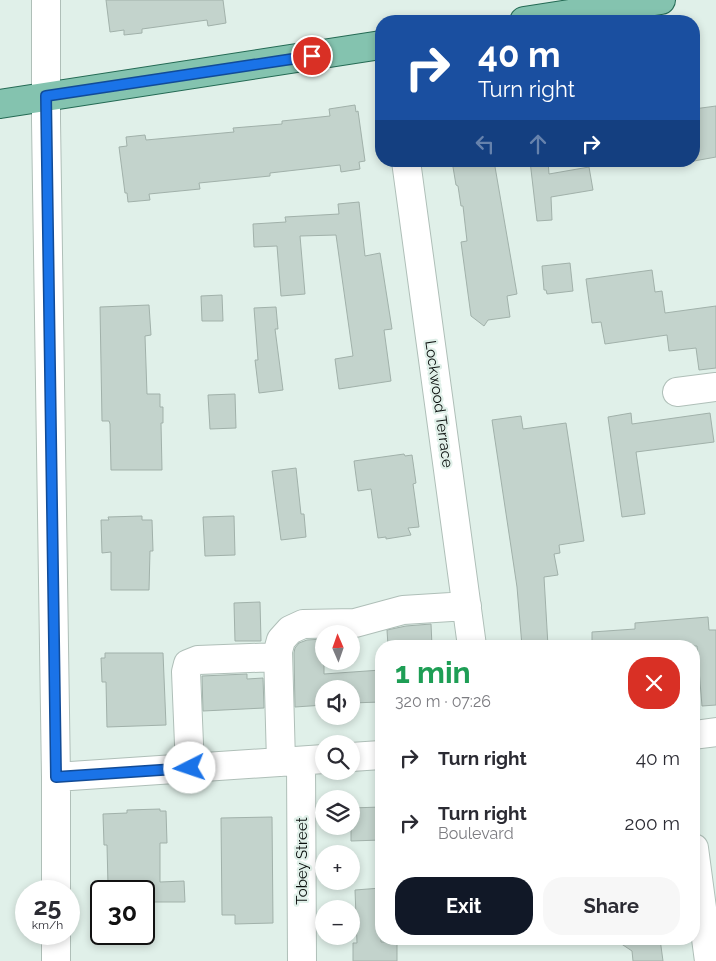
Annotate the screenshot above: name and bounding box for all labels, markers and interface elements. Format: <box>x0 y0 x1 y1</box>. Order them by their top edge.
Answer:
text: 40 m <box>478 34 560 75</box>
pin <box>291 35 333 77</box>
icon: right <box>395 35 460 100</box>
icon: arrive <box>298 42 326 70</box>
text: Turn right <box>478 76 575 102</box>
icon: left <box>471 130 499 158</box>
icon: ahead <box>524 130 552 158</box>
icon: right <box>577 130 605 158</box>
street label: Lockwood Terrace <box>421 339 457 469</box>
north arrow <box>315 625 360 670</box>
map controls <box>315 625 360 945</box>
text: 1 min <box>395 655 471 690</box>
button: close <box>628 657 680 709</box>
button: sound <box>315 680 360 725</box>
text: 320 m · 07:26 <box>395 692 491 711</box>
button: search <box>315 735 360 780</box>
position arrow <box>163 741 215 793</box>
icon: right <box>395 744 423 772</box>
text: Turn right <box>438 747 527 769</box>
text: 40 m <box>636 747 680 769</box>
button: layers <box>315 790 360 835</box>
text: Turn right <box>438 802 527 824</box>
icon: right <box>395 809 423 837</box>
text: 200 m <box>625 812 680 834</box>
street label: Tobey Street <box>293 817 311 905</box>
text: Boulevard <box>438 824 514 843</box>
button: + <box>315 845 360 890</box>
button: Exit <box>395 877 533 935</box>
button: Share <box>543 877 680 935</box>
speed limit sign: 30 <box>90 880 155 945</box>
text: 25 <box>34 891 61 921</box>
button: − <box>315 900 360 945</box>
text: km/h <box>32 918 63 932</box>

